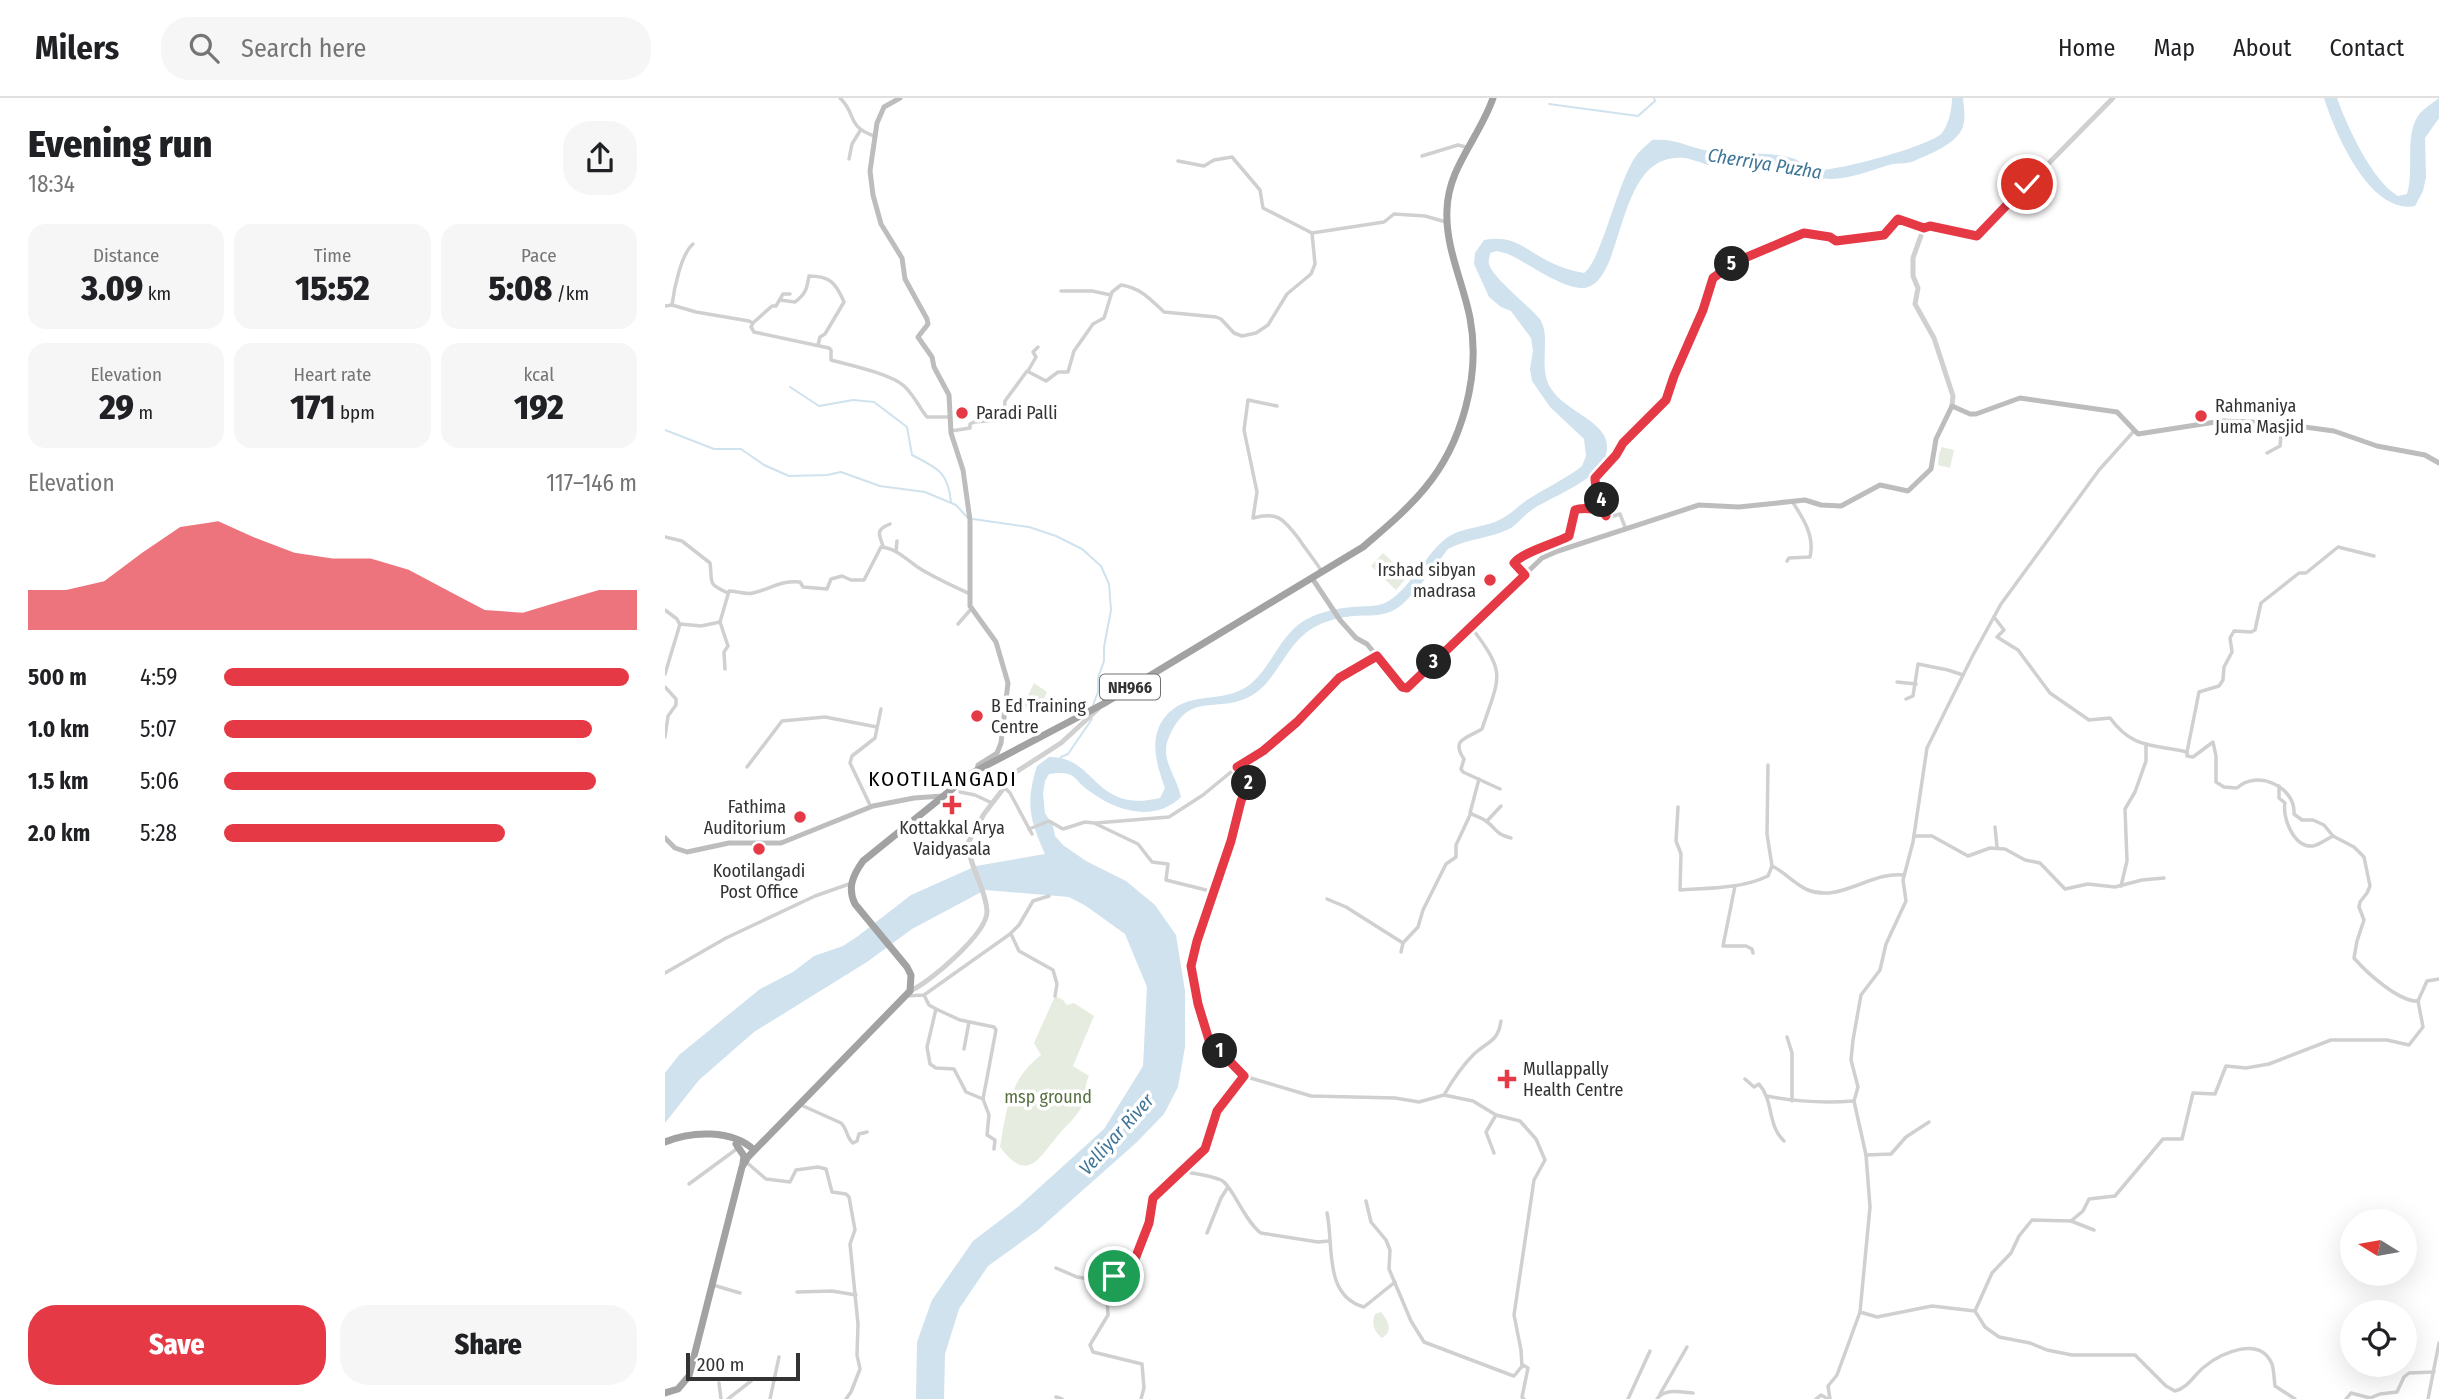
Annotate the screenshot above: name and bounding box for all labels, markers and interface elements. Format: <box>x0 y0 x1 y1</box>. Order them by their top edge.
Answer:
search box <box>161 17 651 80</box>
text: Milers <box>35 28 119 68</box>
icon: search <box>185 29 223 67</box>
text: Search here <box>241 33 366 64</box>
text: Home <box>2058 34 2115 62</box>
text: Map <box>2153 34 2195 62</box>
text: About <box>2233 34 2291 62</box>
text: Contact <box>2329 34 2404 62</box>
text: Evening run <box>28 121 212 167</box>
button: share <box>563 121 637 195</box>
water label: Cherriya Puzha <box>1706 143 1824 184</box>
pin <box>1997 154 2057 214</box>
icon: check <box>2008 165 2046 203</box>
text: 18:34 <box>28 170 75 198</box>
text: Distance <box>93 244 159 267</box>
text: Time <box>314 244 351 267</box>
text: Pace <box>521 244 557 267</box>
pin: 5 <box>1715 246 1749 282</box>
text: 5 <box>1727 252 1736 275</box>
text: 3.09 <box>81 267 143 309</box>
text: 15:52 <box>295 267 370 309</box>
text: 5:08 <box>489 267 552 309</box>
text: km <box>143 282 171 305</box>
text: /km <box>552 282 589 305</box>
text: Elevation <box>90 363 162 386</box>
text: Heart rate <box>293 363 372 386</box>
text: kcal <box>523 363 554 386</box>
text: 29 <box>99 386 134 428</box>
text: 171 <box>290 386 336 428</box>
text: 192 <box>514 386 564 428</box>
place label: Rahmaniya Juma Masjid <box>2215 395 2304 438</box>
text: m <box>134 401 153 424</box>
text: bpm <box>336 401 375 424</box>
place label: Paradi Palli <box>976 402 1057 424</box>
marker: Paradi Palli <box>954 405 970 421</box>
marker: Rahmaniya Juma Masjid <box>2193 408 2209 424</box>
text: Elevation <box>28 469 115 497</box>
text: 117–146 m <box>546 469 637 497</box>
pin: 4 <box>1585 482 1619 518</box>
text: 4 <box>1597 488 1606 511</box>
place label: Irshad sibyan madrasa <box>1378 559 1476 602</box>
marker: Irshad sibyan madrasa <box>1482 572 1498 588</box>
pin: 3 <box>1417 644 1451 680</box>
text: 3 <box>1429 650 1438 673</box>
text: 500 m <box>28 663 87 691</box>
text: 4:59 <box>140 663 178 691</box>
road number: NH966 <box>1100 674 1160 700</box>
place label: B Ed Training Centre <box>991 695 1086 738</box>
marker: B Ed Training Centre <box>969 708 985 724</box>
text: 1.0 km <box>28 715 89 743</box>
text: 5:07 <box>140 715 176 743</box>
district label: KOOTILANGADI <box>868 766 1018 792</box>
pin: 2 <box>1231 766 1267 800</box>
text: 1.5 km <box>28 767 89 795</box>
text: 5:06 <box>140 767 179 795</box>
text: 2 <box>1244 771 1253 794</box>
marker: Kottakkal Arya Vaidyasala <box>942 795 962 815</box>
place label: Fathima Auditorium <box>704 796 786 839</box>
marker: Fathima Auditorium <box>792 809 808 825</box>
place label: Kottakkal Arya Vaidyasala <box>899 817 1005 860</box>
text: 2.0 km <box>28 819 90 847</box>
text: 5:28 <box>140 819 177 847</box>
marker: Kootilangadi Post Office <box>751 841 767 857</box>
place label: Kootilangadi Post Office <box>713 860 805 903</box>
pin: 1 <box>1203 1034 1237 1068</box>
text: 1 <box>1215 1039 1224 1062</box>
place label: Mullappally Health Centre <box>1523 1058 1623 1101</box>
marker: Mullappally Health Centre <box>1497 1069 1517 1089</box>
park label: msp ground <box>1004 1086 1092 1108</box>
water label: Velliyar River <box>1074 1088 1160 1180</box>
north arrow <box>2340 1209 2417 1286</box>
map controls <box>2340 1209 2417 1377</box>
pin <box>1084 1246 1144 1306</box>
icon: arrive <box>1095 1257 1133 1295</box>
button: locate <box>2340 1300 2417 1377</box>
button: Save <box>28 1305 326 1385</box>
button: Share <box>340 1305 637 1385</box>
scale bar <box>686 1350 800 1382</box>
text: 200 m <box>697 1353 744 1376</box>

